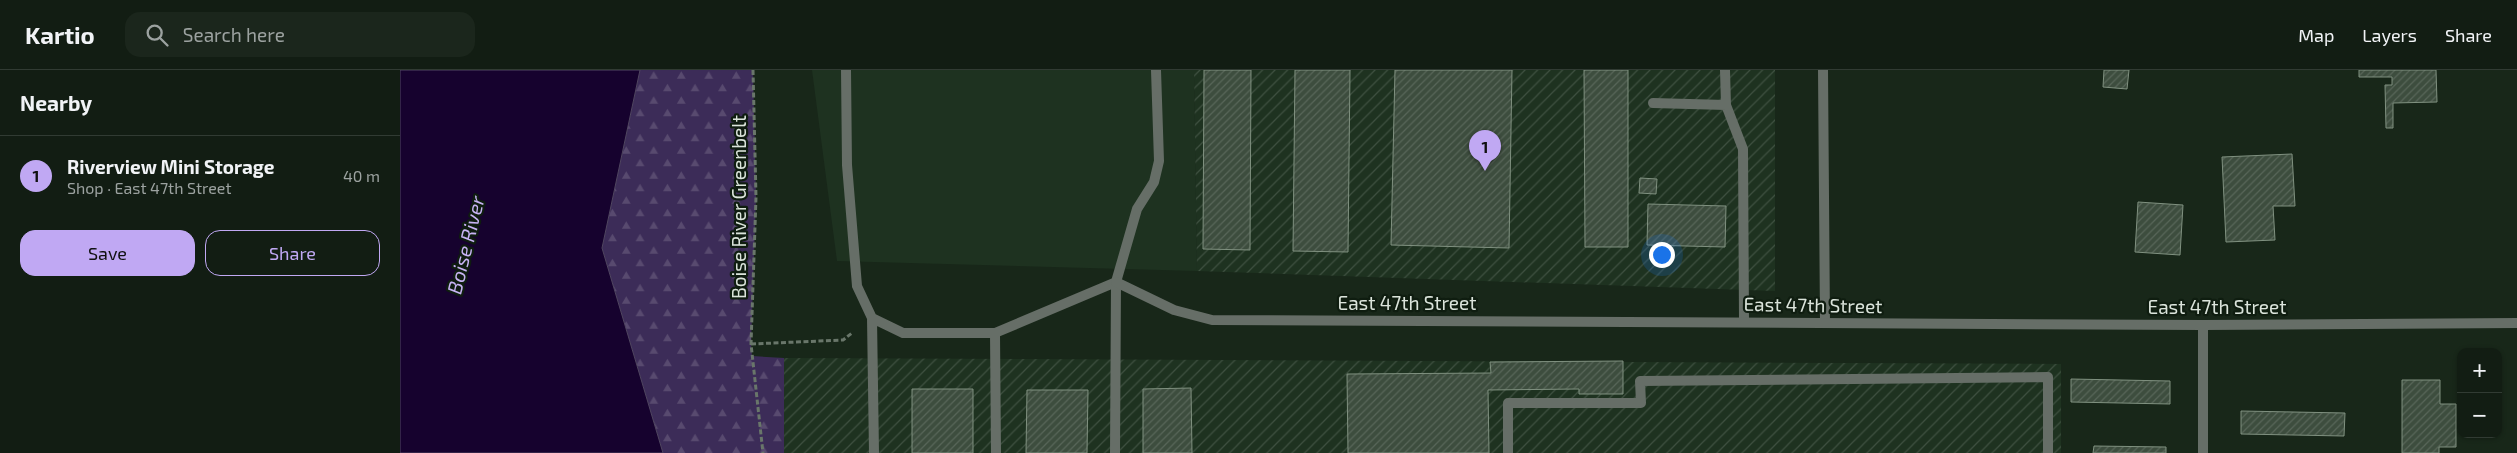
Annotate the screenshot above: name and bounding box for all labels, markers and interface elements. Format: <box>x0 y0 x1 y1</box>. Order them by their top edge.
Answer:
search box <box>125 12 475 57</box>
text: Kartio <box>25 20 95 49</box>
icon: search <box>143 21 171 49</box>
text: Search here <box>183 23 285 46</box>
text: Map <box>2298 24 2334 46</box>
text: Layers <box>2362 24 2417 46</box>
text: Share <box>2445 24 2492 46</box>
text: Nearby <box>20 90 92 115</box>
street label: Boise River Greenbelt <box>727 115 750 299</box>
pin: 1 <box>1469 130 1501 171</box>
text: Riverview Mini Storage <box>67 155 275 178</box>
text: 1 <box>33 166 39 185</box>
text: 40 m <box>343 166 380 185</box>
text: Shop · East 47th Street <box>67 178 232 197</box>
water label: Boise River <box>441 192 489 296</box>
button: Save <box>20 230 195 276</box>
button: Share <box>205 230 380 276</box>
your location <box>1649 242 1675 268</box>
street label: East 47th Street <box>1338 291 1476 314</box>
street label: East 47th Street <box>1743 292 1883 317</box>
street label: East 47th Street <box>2148 295 2286 318</box>
map controls <box>2457 348 2502 438</box>
button: + <box>2457 348 2502 393</box>
button: − <box>2457 393 2502 438</box>

